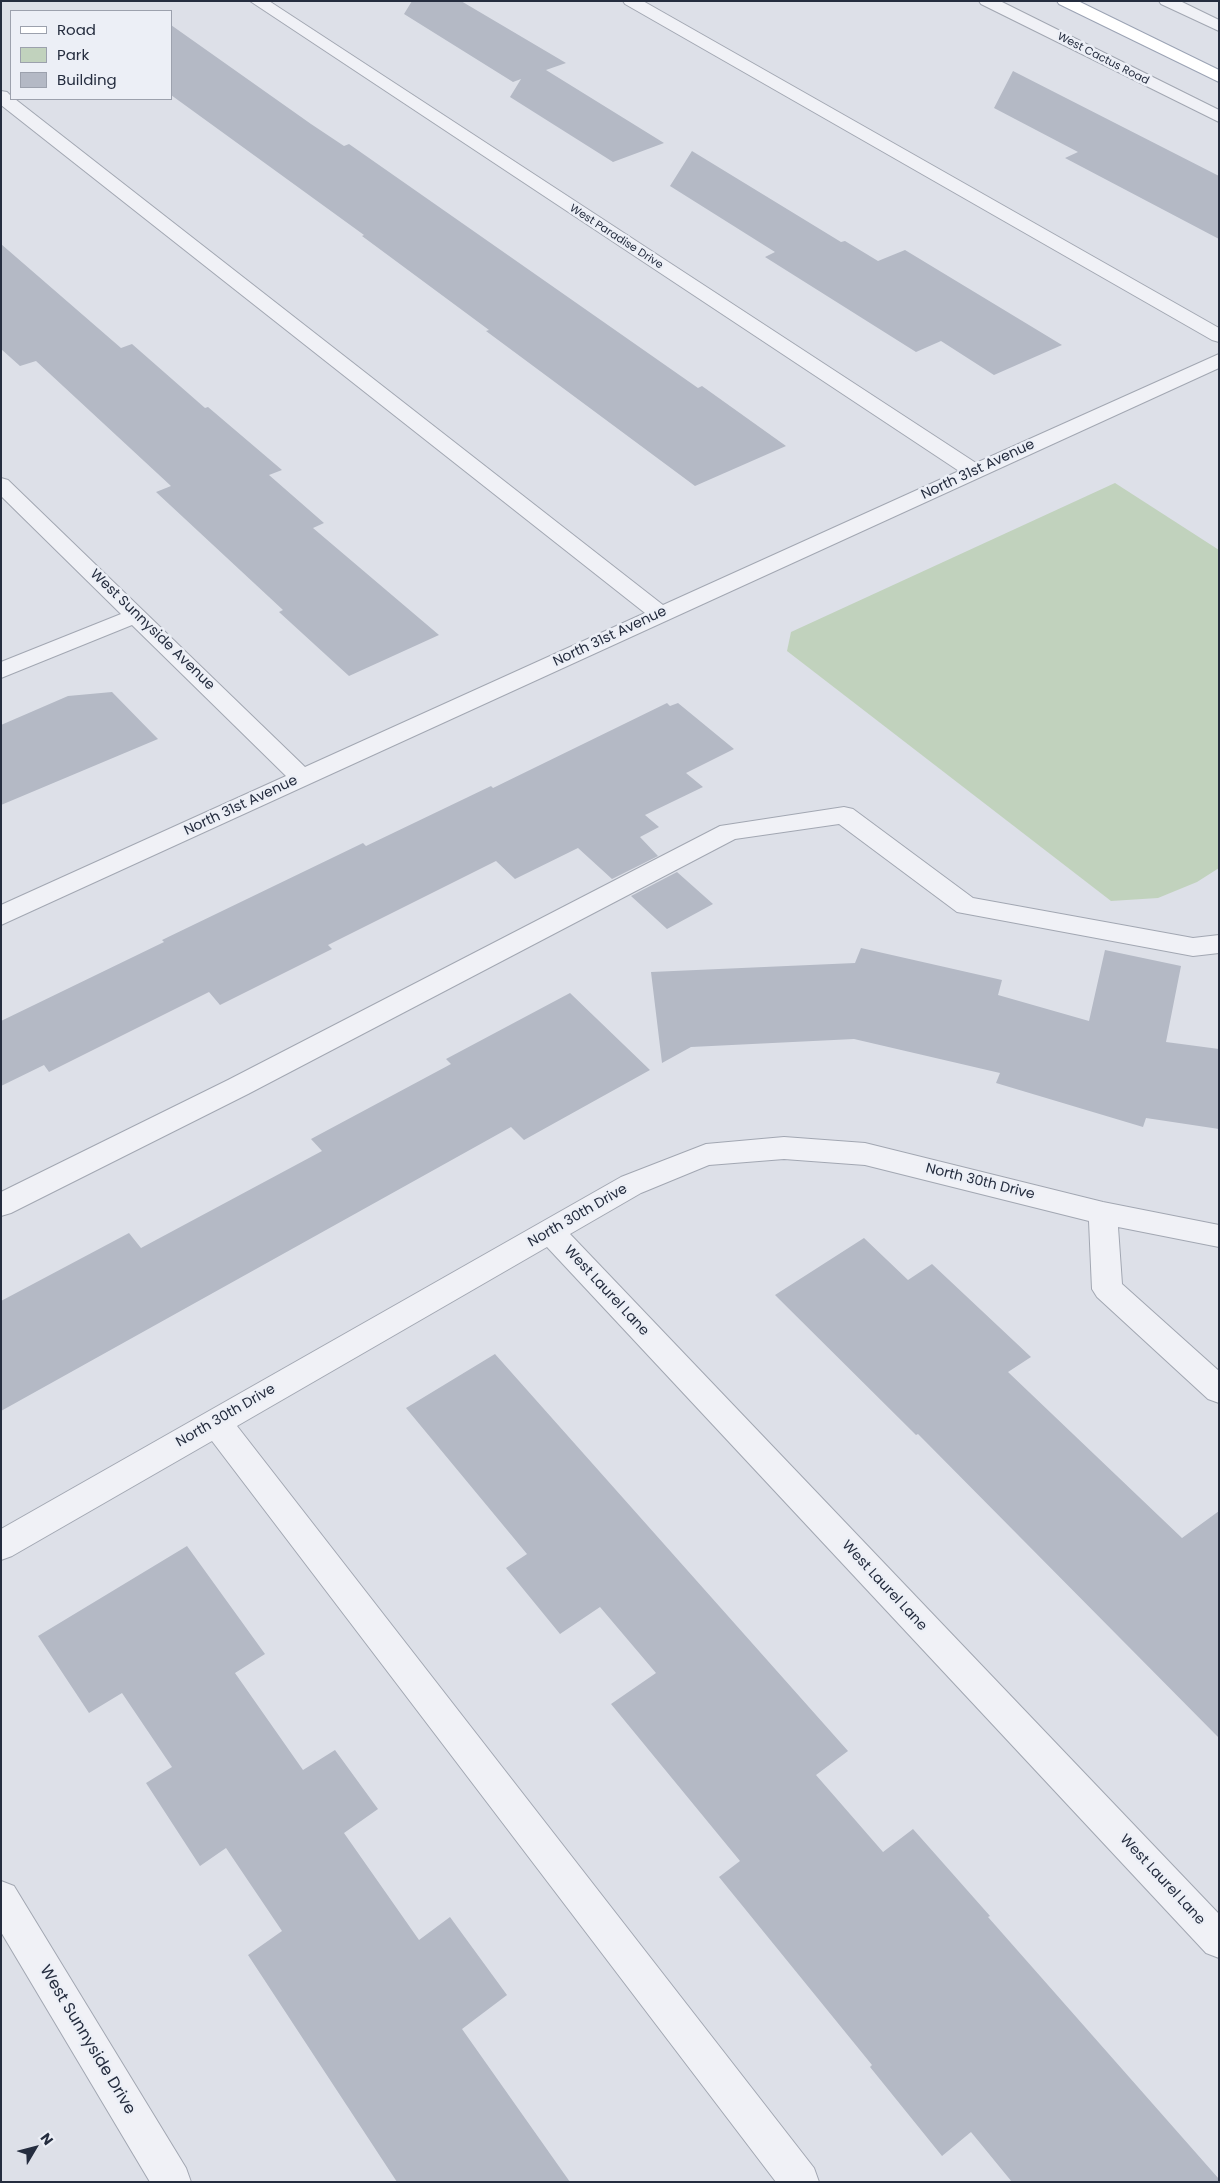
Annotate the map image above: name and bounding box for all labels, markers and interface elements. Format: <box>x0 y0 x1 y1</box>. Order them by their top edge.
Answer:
legend <box>10 10 172 100</box>
text: Road <box>57 19 96 40</box>
street label: West Cactus Road <box>1055 30 1151 88</box>
text: Park <box>57 44 89 65</box>
text: Building <box>57 69 117 90</box>
street label: West Paradise Drive <box>567 202 665 272</box>
street label: North 31st Avenue <box>919 436 1037 504</box>
street label: West Sunnyside Avenue <box>86 566 218 694</box>
street label: North 31st Avenue <box>551 603 669 671</box>
street label: North 31st Avenue <box>182 772 300 840</box>
street label: North 30th Drive <box>924 1160 1036 1204</box>
street label: North 30th Drive <box>525 1181 631 1251</box>
street label: West Laurel Lane <box>560 1242 652 1340</box>
street label: North 30th Drive <box>173 1381 279 1451</box>
street label: West Laurel Lane <box>838 1537 930 1635</box>
street label: West Laurel Lane <box>1116 1831 1208 1929</box>
street label: West Sunnyside Drive <box>35 1962 139 2118</box>
north arrow <box>10 2123 60 2173</box>
text: N <box>36 2129 58 2149</box>

